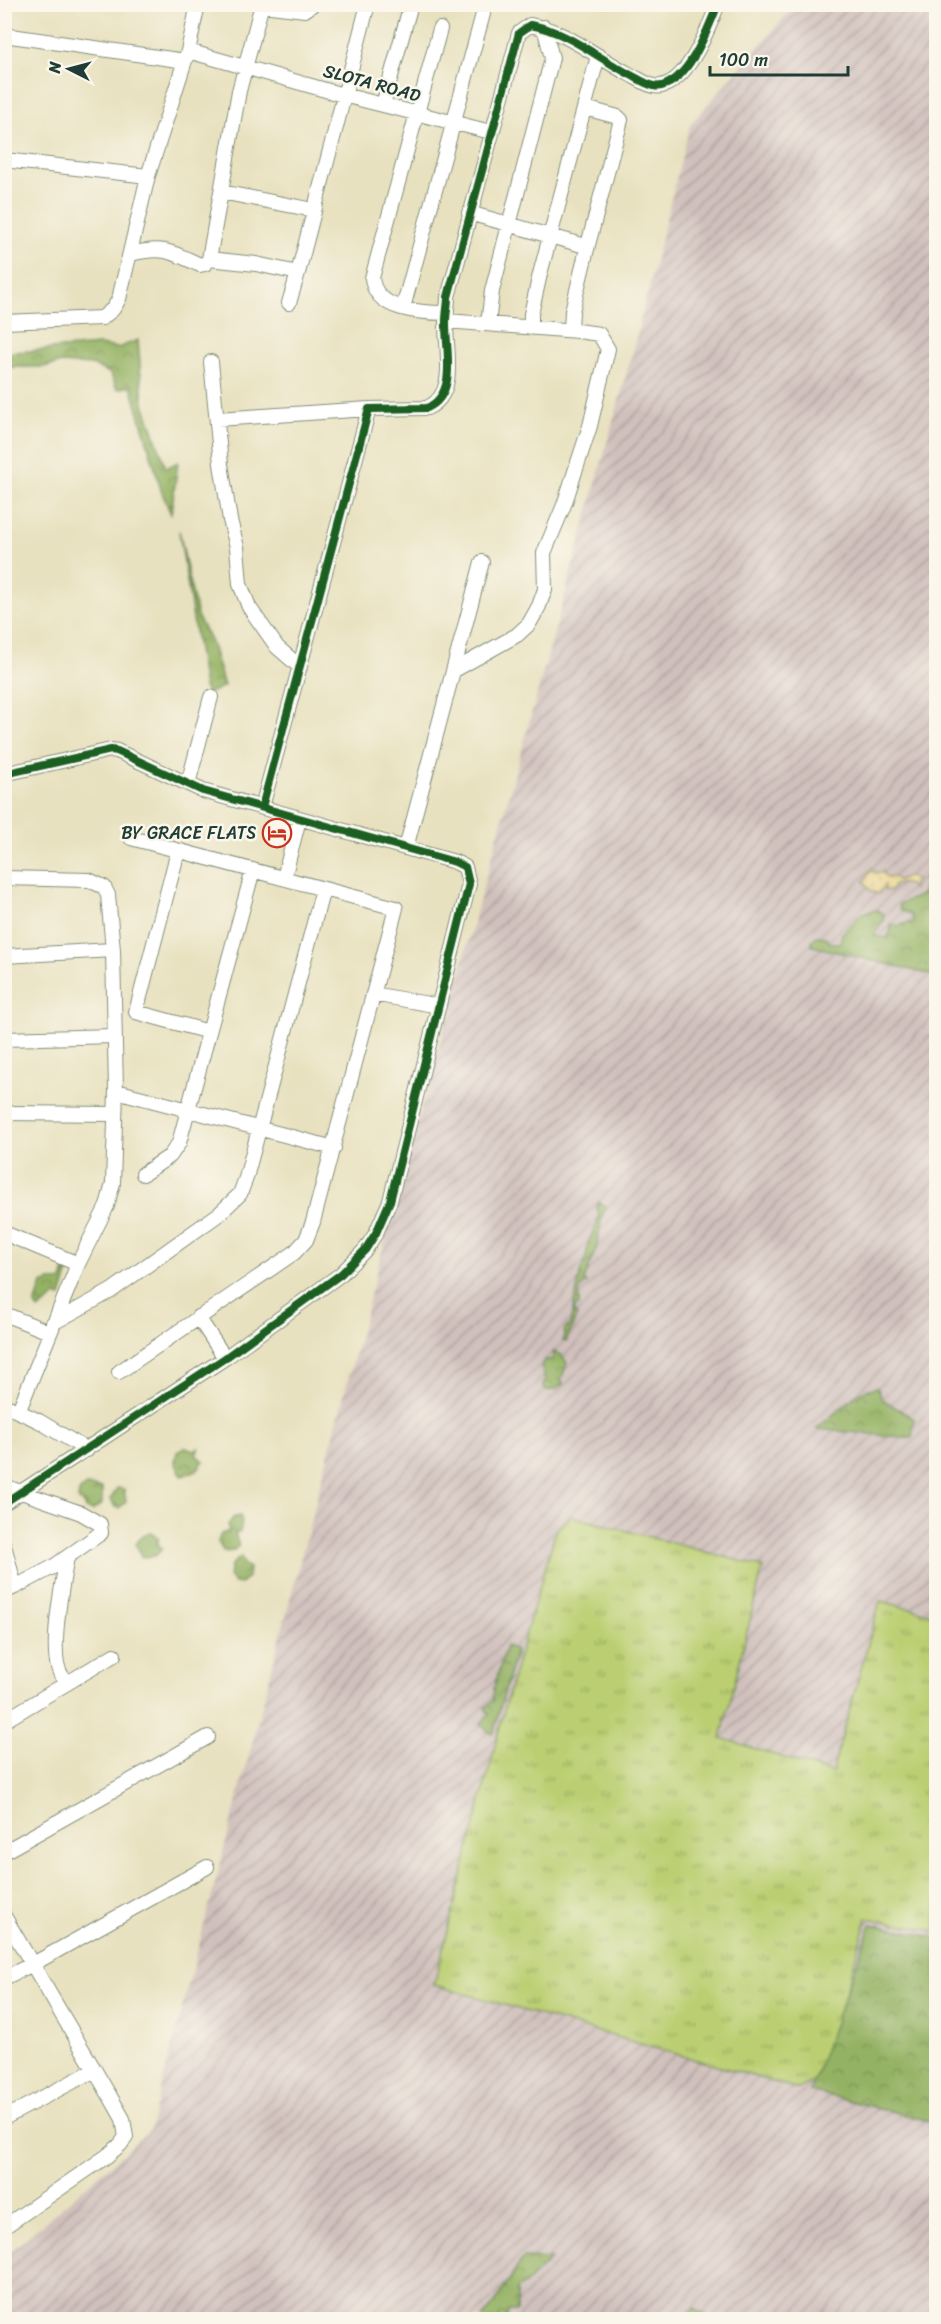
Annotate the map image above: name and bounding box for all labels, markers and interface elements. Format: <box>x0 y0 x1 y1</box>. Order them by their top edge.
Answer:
north arrow <box>39 39 99 99</box>
scale bar <box>710 39 848 77</box>
text: 100 m <box>719 44 768 76</box>
street label: SLOTA ROAD <box>320 55 424 111</box>
text: N <box>39 60 70 76</box>
place label: BY GRACE FLATS <box>121 817 256 849</box>
hotel icon: BY GRACE FLATS <box>261 817 293 849</box>

